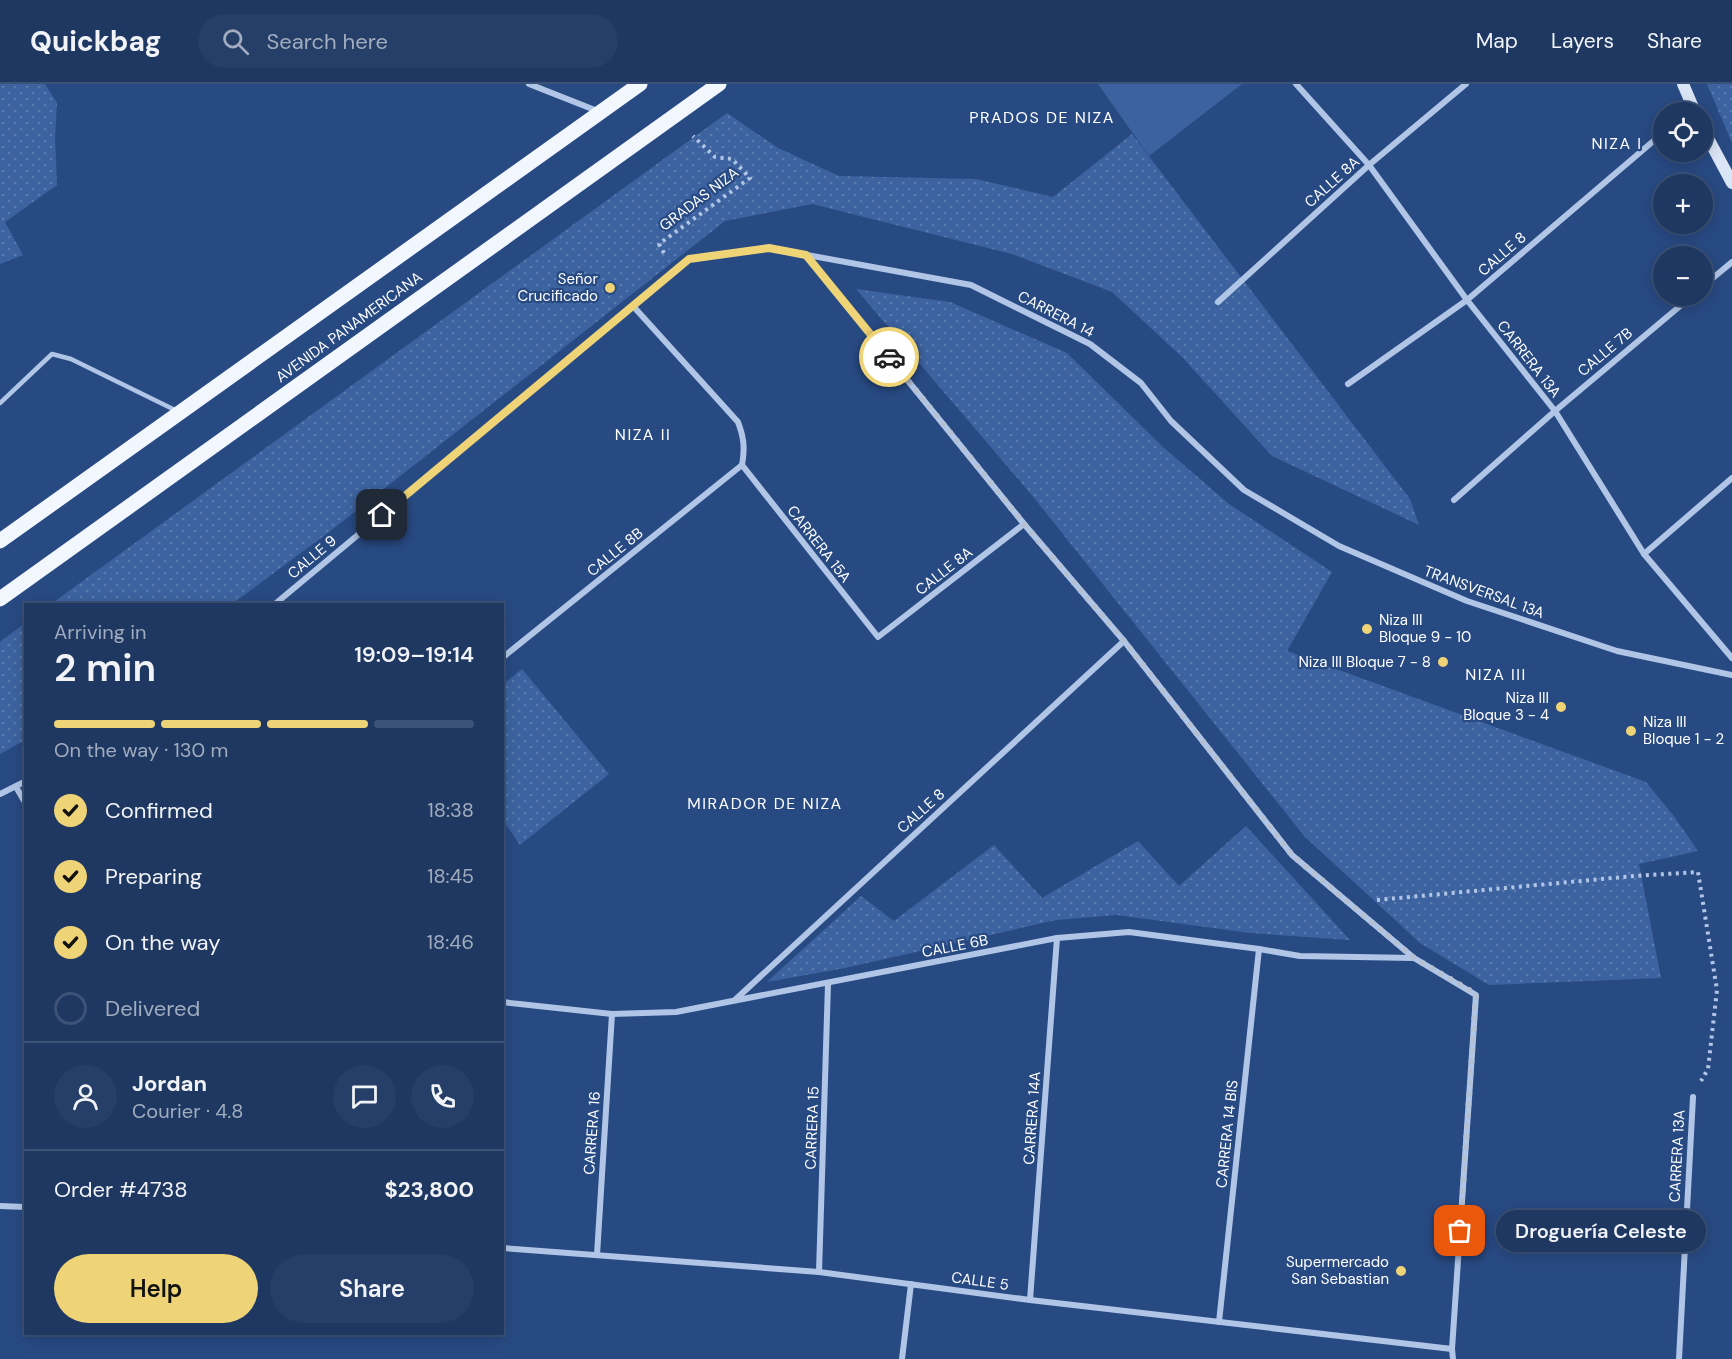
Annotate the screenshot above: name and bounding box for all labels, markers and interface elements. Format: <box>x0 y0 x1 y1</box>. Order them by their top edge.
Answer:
search box <box>198 14 618 68</box>
text: Quickbag <box>30 23 162 60</box>
icon: search <box>219 25 252 58</box>
text: Search here <box>267 27 388 56</box>
text: Map <box>1476 27 1518 55</box>
text: Layers <box>1551 27 1614 55</box>
text: Share <box>1647 27 1702 55</box>
map controls <box>1653 102 1713 306</box>
button: locate <box>1653 102 1713 162</box>
district label: PRADOS DE NIZA <box>969 107 1115 128</box>
district label: NIZA I <box>1591 133 1643 154</box>
street label: CALLE 8A <box>1300 152 1364 212</box>
street label: GRADAS NIZA <box>655 163 743 235</box>
button: + <box>1653 174 1713 234</box>
street label: CALLE 8 <box>1474 227 1530 281</box>
button: − <box>1653 246 1713 306</box>
street label: AVENIDA PANAMERICANA <box>272 267 426 387</box>
place label: Señor Crucificado <box>517 269 598 306</box>
marker: Señor Crucificado <box>603 281 617 295</box>
street label: CARRERA 14 <box>1014 286 1098 342</box>
street label: CARRERA 13A <box>1493 316 1565 402</box>
street label: CALLE 7B <box>1573 323 1637 381</box>
courier <box>859 327 919 387</box>
icon: car <box>873 341 906 374</box>
district label: NIZA II <box>615 424 671 445</box>
pin <box>356 489 407 540</box>
icon: home <box>365 498 398 531</box>
street label: CARRERA 15A <box>783 501 855 587</box>
street label: CALLE 8B <box>583 523 647 581</box>
street label: CALLE 9 <box>283 531 341 583</box>
street label: CALLE 8A <box>911 542 977 600</box>
street label: TRANSVERSAL 13A <box>1421 561 1547 623</box>
place label: Niza III Bloque 9 - 10 <box>1379 610 1471 647</box>
text: Arriving in <box>54 619 146 645</box>
marker: Niza III Bloque 9 - 10 <box>1360 622 1374 636</box>
text: 19:09–19:14 <box>354 640 474 669</box>
text: 2 min <box>54 642 156 693</box>
place label: Niza III Bloque 7 - 8 <box>1298 652 1431 672</box>
marker: Niza III Bloque 7 - 8 <box>1436 655 1450 669</box>
district label: NIZA III <box>1465 664 1527 685</box>
place label: Niza III Bloque 3 - 4 <box>1463 688 1549 725</box>
marker: Niza III Bloque 3 - 4 <box>1554 700 1568 714</box>
place label: Niza III Bloque 1 - 2 <box>1643 712 1724 749</box>
marker: Niza III Bloque 1 - 2 <box>1624 724 1638 738</box>
text: On the way · 130 m <box>54 737 228 763</box>
street label: CALLE 8 <box>893 784 949 838</box>
district label: MIRADOR DE NIZA <box>687 793 843 814</box>
icon: check <box>54 794 87 827</box>
text: Confirmed <box>105 796 213 825</box>
text: 18:38 <box>428 797 474 823</box>
icon: check <box>54 860 87 893</box>
text: Preparing <box>105 862 202 891</box>
text: 18:45 <box>427 863 474 889</box>
icon: check <box>54 926 87 959</box>
text: On the way <box>105 928 220 957</box>
text: 18:46 <box>427 929 474 955</box>
street label: CALLE 6B <box>920 930 990 962</box>
text: Delivered <box>105 994 200 1023</box>
button: person <box>54 1065 117 1128</box>
button: chat <box>333 1065 396 1128</box>
button: phone <box>411 1065 474 1128</box>
text: Jordan <box>132 1069 207 1098</box>
street label: CARRERA 14A <box>1019 1071 1045 1165</box>
street label: CARRERA 14 BIS <box>1211 1079 1243 1189</box>
street label: CARRERA 15 <box>801 1086 823 1170</box>
street label: CARRERA 16 <box>579 1091 605 1175</box>
text: Courier · 4.8 <box>132 1098 243 1124</box>
street label: CARRERA 13A <box>1665 1109 1689 1203</box>
text: Order #4738 <box>54 1175 188 1204</box>
text: $23,800 <box>384 1175 474 1204</box>
pin <box>1434 1205 1485 1256</box>
callout: Droguería Celeste <box>1496 1210 1706 1252</box>
icon: bag <box>1443 1214 1476 1247</box>
text: Droguería Celeste <box>1515 1218 1687 1244</box>
place label: Supermercado San Sebastian <box>1286 1252 1389 1289</box>
button: Help <box>54 1254 258 1323</box>
button: Share <box>270 1254 474 1323</box>
marker: Supermercado San Sebastian <box>1394 1264 1408 1278</box>
street label: CALLE 5 <box>950 1267 1010 1295</box>

